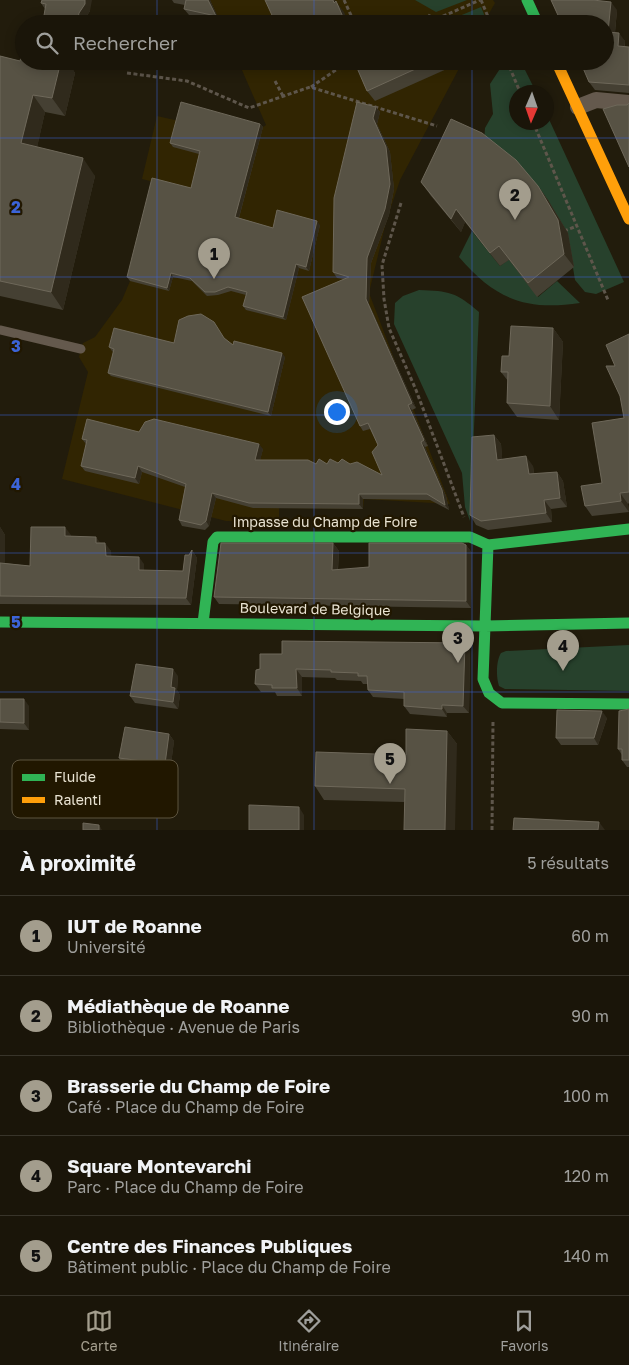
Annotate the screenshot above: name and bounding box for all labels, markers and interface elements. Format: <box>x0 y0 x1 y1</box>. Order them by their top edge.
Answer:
search box <box>15 15 614 70</box>
icon: search <box>33 29 61 57</box>
text: Rechercher <box>73 31 178 54</box>
north arrow <box>509 85 554 130</box>
pin: 2 <box>499 179 531 220</box>
text: 2 <box>11 197 21 217</box>
pin: 1 <box>198 238 230 279</box>
text: 3 <box>11 336 21 356</box>
your location <box>324 399 350 425</box>
text: 4 <box>11 474 21 494</box>
street label: Impasse du Champ de Foire <box>233 513 417 530</box>
street label: Boulevard de Belgique <box>239 599 391 618</box>
text: 5 <box>11 612 21 632</box>
pin: 3 <box>442 622 474 663</box>
pin: 4 <box>547 630 579 671</box>
pin: 5 <box>374 743 406 784</box>
legend <box>12 760 178 818</box>
text: Fluide <box>54 768 96 785</box>
text: Ralenti <box>54 791 102 808</box>
text: À proximité <box>20 850 136 876</box>
text: 5 résultats <box>527 853 609 873</box>
text: IUT de Roanne <box>67 914 202 937</box>
text: 1 <box>32 926 40 946</box>
text: 60 m <box>571 926 609 946</box>
text: Université <box>67 937 145 957</box>
text: Médiathèque de Roanne <box>67 994 289 1017</box>
text: 2 <box>31 1006 41 1026</box>
text: 90 m <box>571 1006 609 1026</box>
text: Bibliothèque · Avenue de Paris <box>67 1017 300 1037</box>
text: Brasserie du Champ de Foire <box>67 1074 330 1097</box>
text: 3 <box>31 1086 41 1106</box>
text: 100 m <box>563 1086 609 1106</box>
text: Café · Place du Champ de Foire <box>67 1097 304 1117</box>
text: Square Montevarchi <box>67 1154 252 1177</box>
text: 4 <box>31 1166 41 1186</box>
text: 120 m <box>564 1166 609 1186</box>
text: Parc · Place du Champ de Foire <box>67 1177 304 1197</box>
text: Centre des Finances Publiques <box>67 1234 352 1257</box>
text: 5 <box>31 1246 41 1266</box>
text: 140 m <box>563 1246 609 1266</box>
text: Bâtiment public · Place du Champ de Foire <box>67 1257 391 1277</box>
tab: Carte <box>80 1307 117 1354</box>
tab: Itinéraire <box>278 1307 339 1354</box>
tab: Favoris <box>500 1307 549 1354</box>

